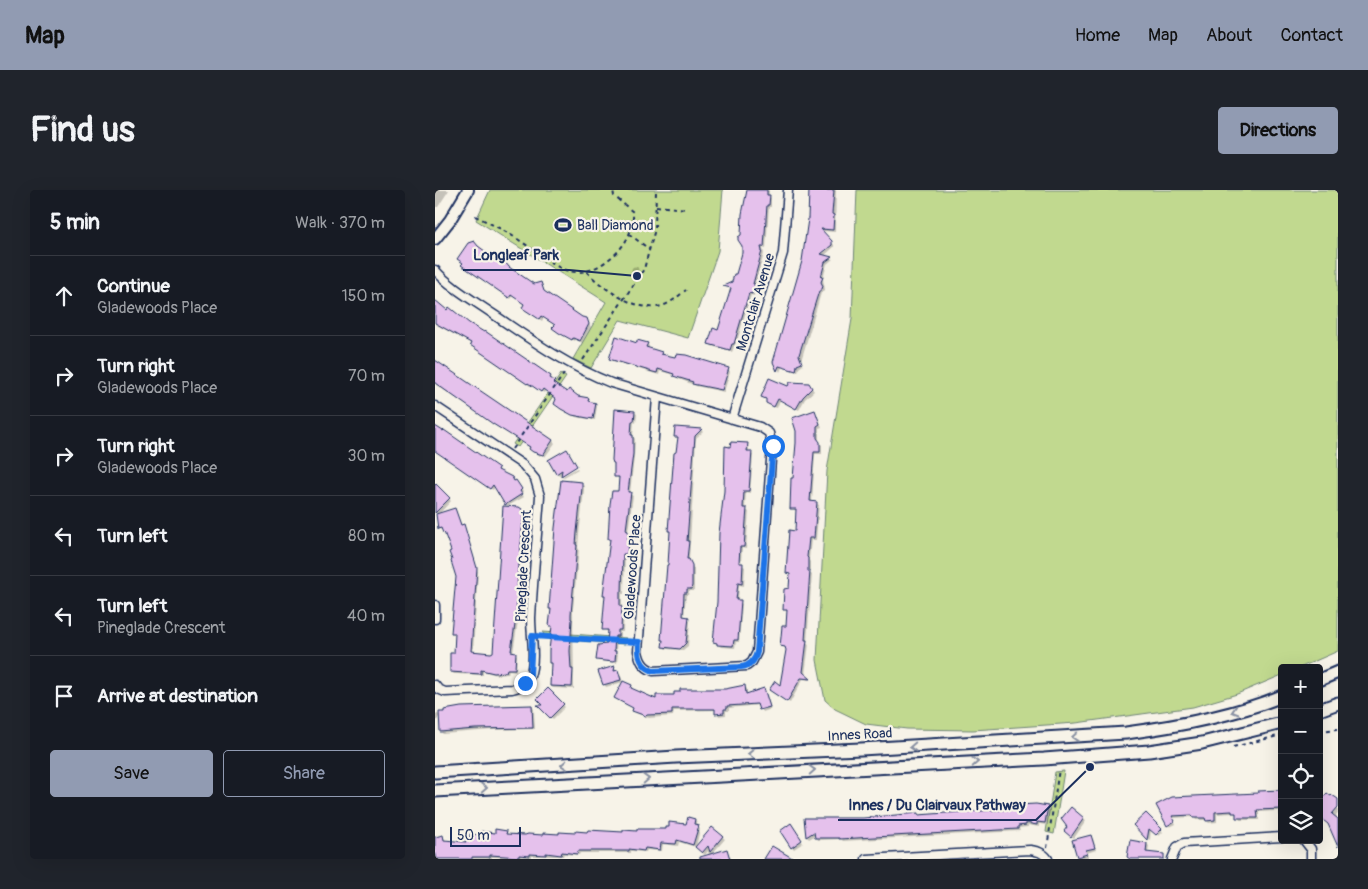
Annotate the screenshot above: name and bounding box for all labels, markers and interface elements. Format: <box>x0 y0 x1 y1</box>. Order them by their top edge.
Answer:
text: Map <box>25 21 65 50</box>
text: Home <box>1075 24 1120 47</box>
text: Map <box>1148 24 1178 47</box>
text: About <box>1206 24 1252 47</box>
text: Contact <box>1280 24 1343 47</box>
button: Directions <box>1218 107 1338 154</box>
text: Find us <box>30 108 135 152</box>
text: 5 min <box>50 209 100 236</box>
text: Walk · 370 m <box>295 213 385 233</box>
sports icon: Ball Diamond <box>553 215 573 235</box>
place label: Ball Diamond <box>577 217 654 234</box>
callout: Longleaf Park <box>463 240 569 270</box>
text: Longleaf Park <box>473 246 560 265</box>
street label: Montclair Avenue <box>733 251 778 353</box>
text: Continue <box>97 274 170 298</box>
icon: ahead <box>50 282 78 310</box>
text: 150 m <box>341 286 385 306</box>
text: Gladewoods Place <box>97 298 217 318</box>
text: Turn right <box>97 354 175 378</box>
icon: right <box>50 362 78 390</box>
text: 70 m <box>348 366 385 386</box>
text: Gladewoods Place <box>97 378 217 398</box>
text: Turn right <box>97 434 175 458</box>
route start <box>762 435 785 458</box>
icon: right <box>50 442 78 470</box>
text: 30 m <box>347 446 385 466</box>
text: Gladewoods Place <box>97 458 217 478</box>
street label: Pineglade Crescent <box>512 509 535 623</box>
street label: Gladewoods Place <box>620 514 645 620</box>
icon: left <box>50 522 78 550</box>
text: Turn left <box>97 524 167 548</box>
text: 80 m <box>348 526 385 546</box>
text: Turn left <box>97 594 167 618</box>
icon: left <box>50 602 78 630</box>
text: 40 m <box>347 606 385 626</box>
text: Pineglade Crescent <box>97 618 225 638</box>
map controls <box>1278 664 1323 844</box>
button: + <box>1278 664 1323 709</box>
route end <box>514 672 537 695</box>
icon: arrive <box>50 682 78 710</box>
text: Arrive at destination <box>97 684 258 708</box>
one-way arrow <box>1232 705 1240 715</box>
button: − <box>1278 709 1323 754</box>
street label: Innes Road <box>827 724 893 745</box>
one-way arrow <box>1071 731 1079 742</box>
one-way arrow <box>909 741 917 752</box>
one-way arrow <box>747 749 754 759</box>
button: Save <box>50 750 213 797</box>
button: Share <box>223 750 385 797</box>
button: locate <box>1278 754 1323 799</box>
one-way arrow <box>971 756 979 767</box>
one-way arrow <box>560 759 568 770</box>
one-way arrow <box>809 765 817 776</box>
one-way arrow <box>642 774 650 785</box>
one-way arrow <box>480 783 488 794</box>
callout: Innes / Du Clairvaux Pathway <box>838 790 1036 820</box>
text: Innes / Du Clairvaux Pathway <box>848 796 1026 815</box>
button: layers <box>1278 799 1323 844</box>
scale bar <box>450 824 521 847</box>
text: 50 m <box>457 827 490 844</box>

